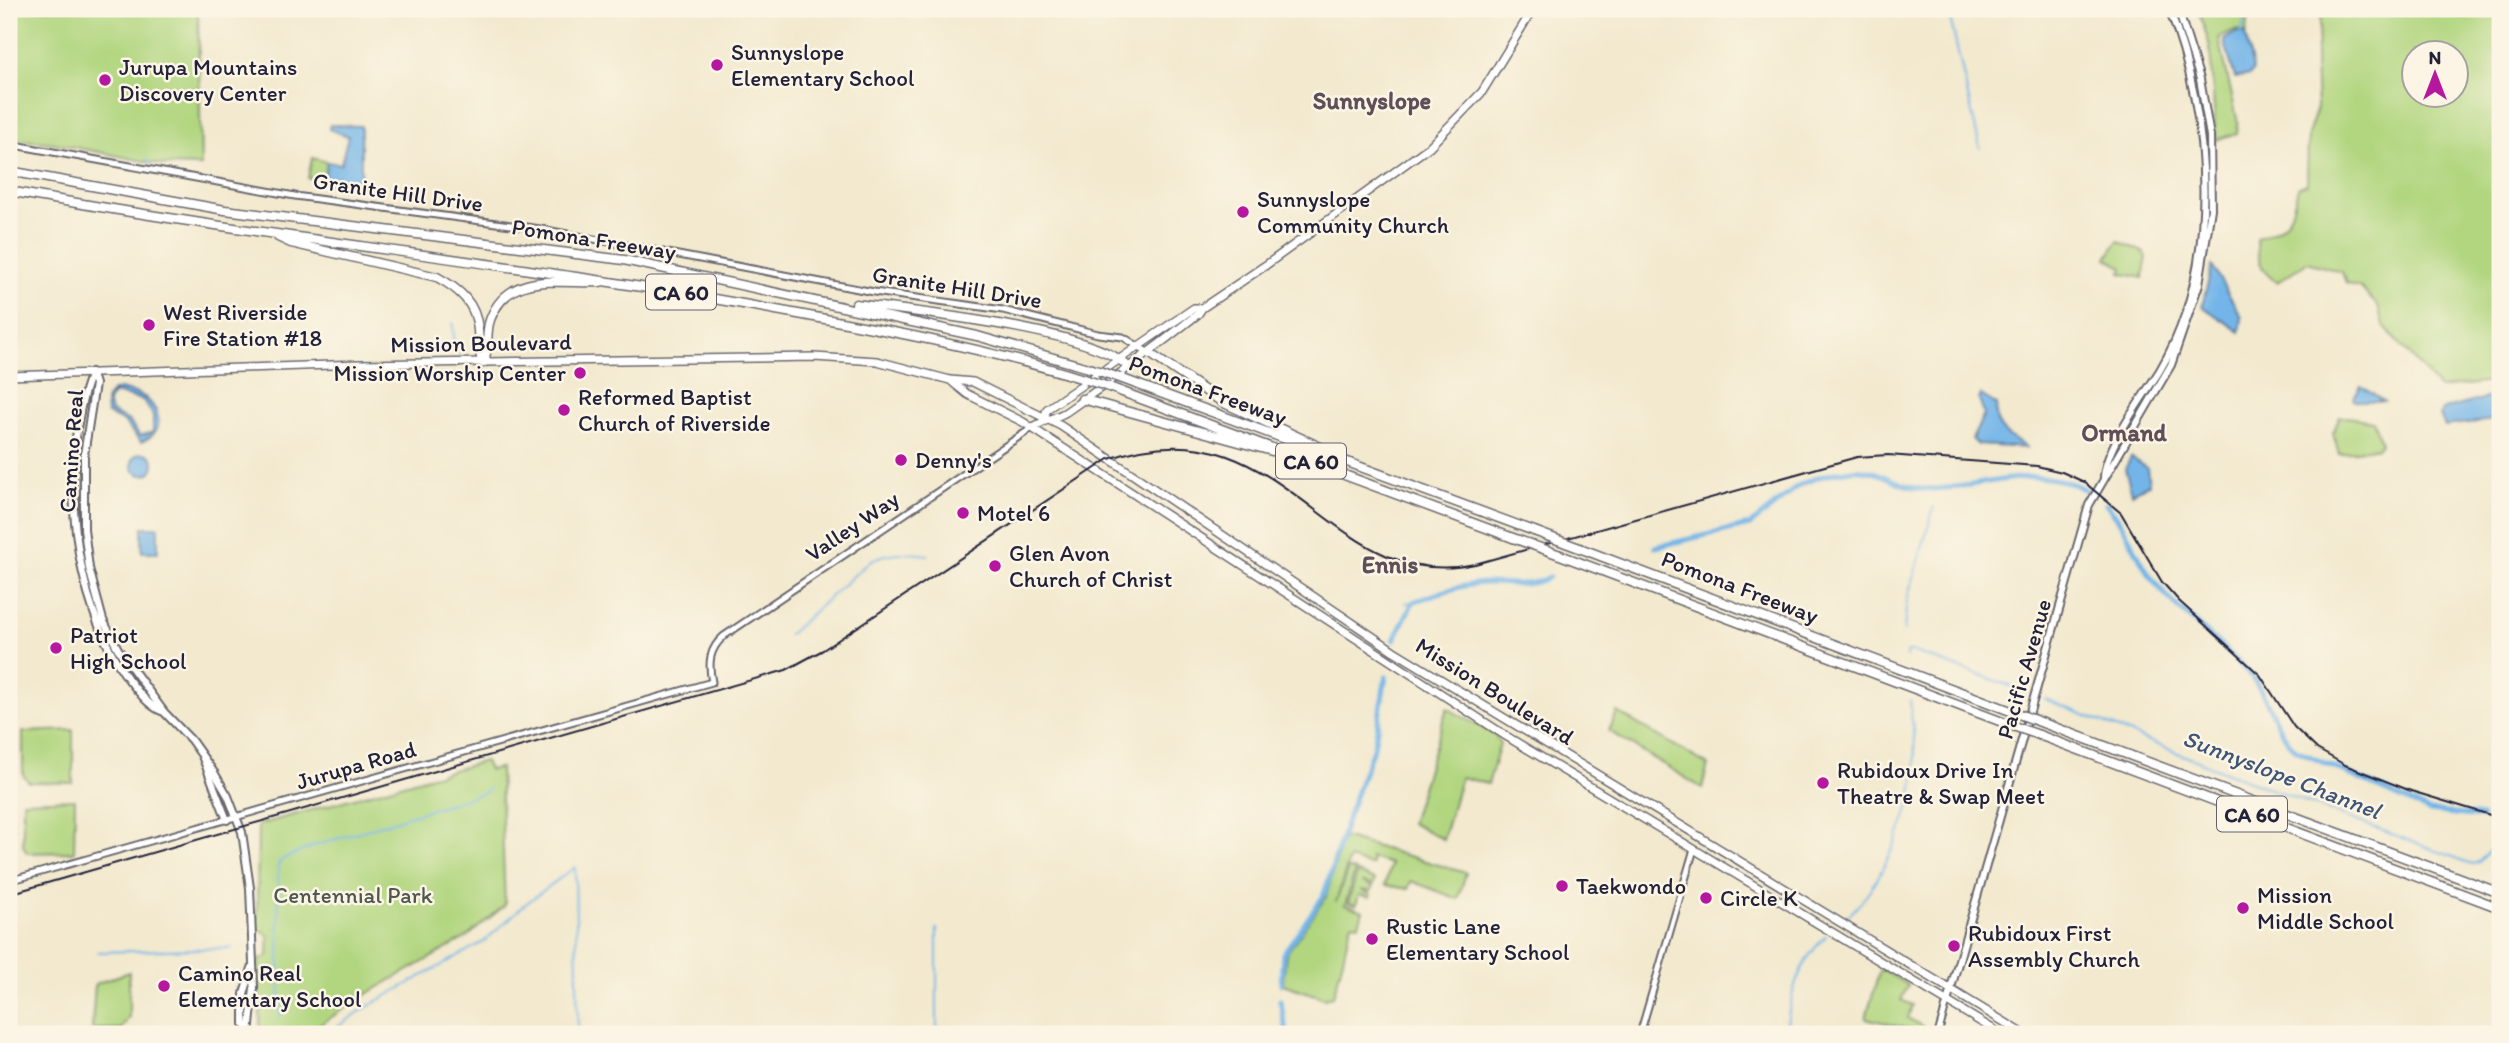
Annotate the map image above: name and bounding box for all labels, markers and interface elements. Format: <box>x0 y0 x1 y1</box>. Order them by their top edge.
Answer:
place label: Sunnyslope Elementary School <box>731 38 915 92</box>
north arrow <box>2400 38 2470 108</box>
text: N <box>2429 46 2441 69</box>
place label: Jurupa Mountains Discovery Center <box>119 53 297 107</box>
marker: Sunnyslope Elementary School <box>709 57 725 73</box>
marker: Jurupa Mountains Discovery Center <box>97 72 113 88</box>
district label: Sunnyslope <box>1313 86 1431 116</box>
street label: Granite Hill Drive <box>311 166 485 218</box>
place label: Sunnyslope Community Church <box>1257 185 1449 239</box>
marker: Sunnyslope Community Church <box>1235 204 1251 220</box>
street label: Pomona Freeway <box>510 212 678 266</box>
street label: Granite Hill Drive <box>870 260 1044 314</box>
road number: CA 60 <box>646 274 716 310</box>
place label: West Riverside Fire Station #18 <box>163 298 322 352</box>
marker: West Riverside Fire Station #18 <box>141 317 157 333</box>
street label: Mission Boulevard <box>390 327 572 359</box>
street label: Pomona Freeway <box>1125 348 1291 432</box>
place label: Mission Worship Center <box>333 359 566 387</box>
marker: Mission Worship Center <box>572 365 588 381</box>
place label: Reformed Baptist Church of Riverside <box>578 383 771 437</box>
street label: Camino Real <box>53 388 89 514</box>
marker: Reformed Baptist Church of Riverside <box>556 402 572 418</box>
district label: Ormand <box>2081 418 2168 447</box>
road number: CA 60 <box>1276 444 1346 478</box>
place label: Denny's <box>915 446 992 474</box>
marker: Denny's <box>893 452 909 468</box>
street label: Valley Way <box>800 484 904 568</box>
place label: Motel 6 <box>977 499 1050 527</box>
marker: Motel 6 <box>955 505 971 521</box>
place label: Glen Avon Church of Christ <box>1009 539 1173 593</box>
street label: Pomona Freeway <box>1658 544 1823 630</box>
district label: Ennis <box>1362 550 1418 579</box>
marker: Glen Avon Church of Christ <box>987 558 1003 574</box>
street label: Pacific Avenue <box>1991 596 2057 742</box>
place label: Patriot High School <box>70 621 187 675</box>
street label: Mission Boulevard <box>1411 631 1580 751</box>
marker: Patriot High School <box>48 640 64 656</box>
water label: Sunnyslope Channel <box>2179 723 2387 826</box>
street label: Jurupa Road <box>293 734 420 795</box>
place label: Rubidoux Drive In Theatre & Swap Meet <box>1837 756 2045 810</box>
marker: Rubidoux Drive In Theatre & Swap Meet <box>1815 775 1831 791</box>
road number: CA 60 <box>2217 796 2287 832</box>
place label: Taekwondo <box>1576 872 1686 900</box>
marker: Taekwondo <box>1554 878 1570 894</box>
park label: Centennial Park <box>273 881 433 909</box>
place label: Mission Middle School <box>2257 881 2395 935</box>
place label: Circle K <box>1720 884 1798 912</box>
marker: Circle K <box>1698 890 1714 906</box>
marker: Mission Middle School <box>2235 900 2251 916</box>
place label: Rustic Lane Elementary School <box>1386 912 1570 966</box>
place label: Rubidoux First Assembly Church <box>1968 919 2140 973</box>
marker: Rustic Lane Elementary School <box>1364 931 1380 947</box>
marker: Rubidoux First Assembly Church <box>1946 938 1962 954</box>
place label: Camino Real Elementary School <box>178 959 362 1013</box>
marker: Camino Real Elementary School <box>156 978 172 994</box>

